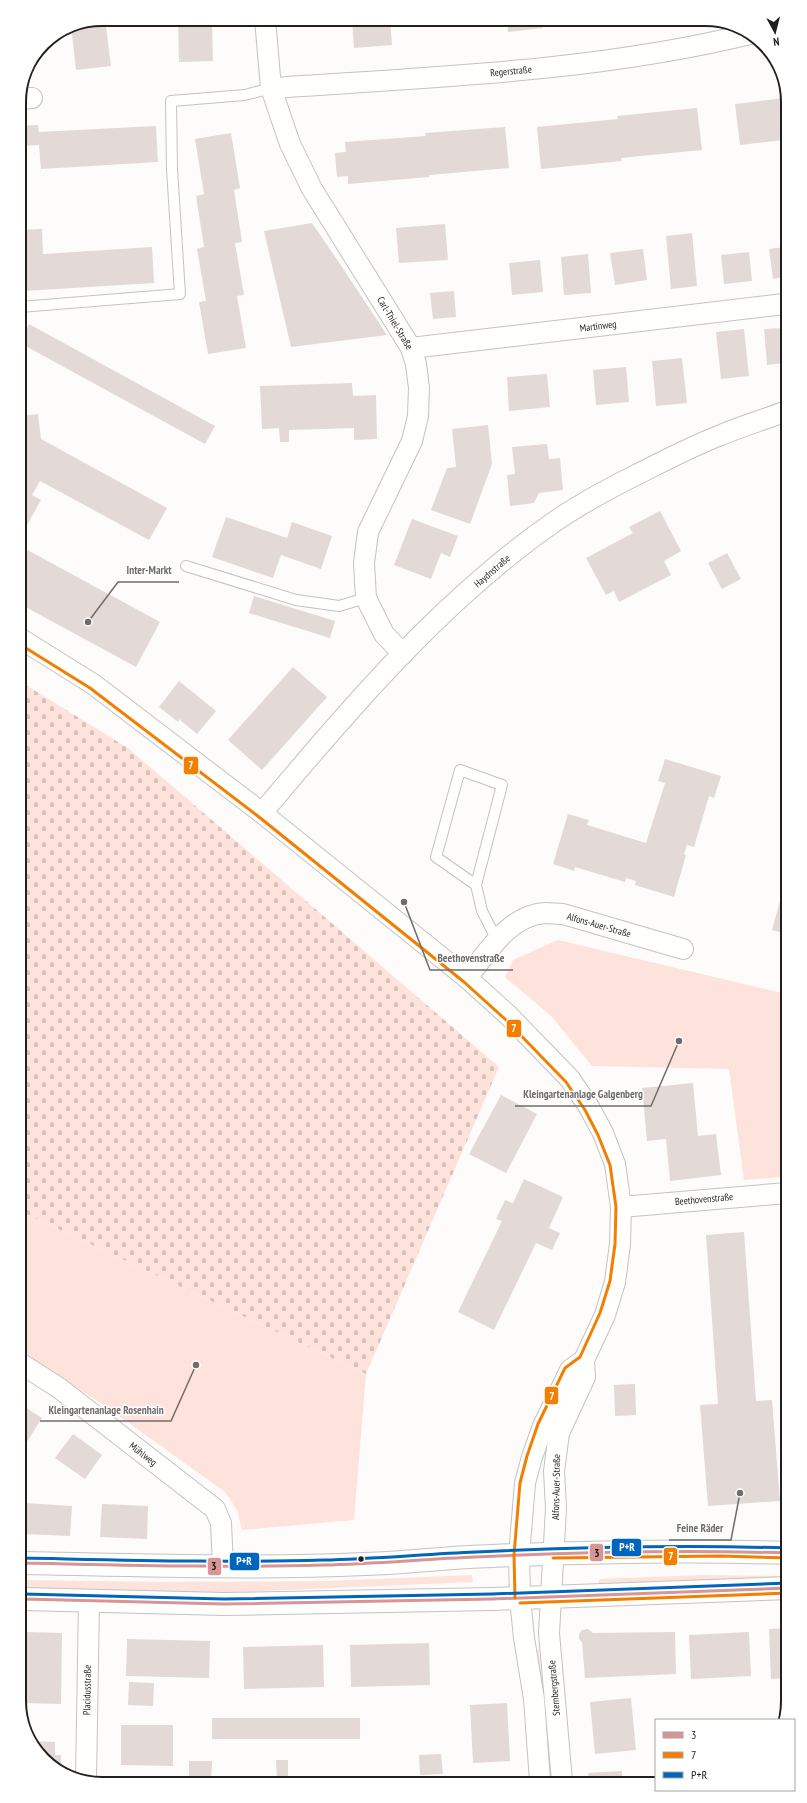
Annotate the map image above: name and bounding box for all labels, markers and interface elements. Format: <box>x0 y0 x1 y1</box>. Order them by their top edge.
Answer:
north arrow <box>755 12 795 52</box>
text: N <box>772 35 780 49</box>
street label: Regerstraße <box>490 63 532 79</box>
street label: Carl-Thiel-Straße <box>374 294 416 352</box>
street label: Martinweg <box>579 317 617 335</box>
street label: Haydnstraße <box>471 552 513 590</box>
callout: Inter-Markt <box>118 559 179 582</box>
text: Inter-Markt <box>127 563 172 577</box>
line badge: 7 <box>183 756 199 775</box>
text: 7 <box>188 758 194 772</box>
street label: Alfons-Auer-Straße <box>565 910 633 940</box>
callout: Beethovenstraße <box>430 947 513 970</box>
text: Beethovenstraße <box>437 951 505 965</box>
line badge: 7 <box>506 1019 522 1038</box>
text: 7 <box>511 1021 517 1035</box>
callout: Kleingartenanlage Galgenberg <box>515 1083 651 1106</box>
text: Kleingartenanlage Galgenberg <box>523 1087 643 1101</box>
street label: Beethovenstraße <box>674 1190 734 1208</box>
line badge: 7 <box>544 1386 559 1405</box>
text: 7 <box>549 1389 555 1403</box>
callout: Kleingartenanlage Rosenhain <box>40 1398 171 1421</box>
text: Kleingartenanlage Rosenhain <box>48 1403 164 1417</box>
street label: Mühlweg <box>127 1439 159 1469</box>
street label: Alfons-Auer-Straße <box>549 1454 563 1520</box>
callout: Feine Räder <box>669 1517 731 1540</box>
text: Feine Räder <box>677 1521 724 1535</box>
line badge: P+R <box>611 1538 642 1557</box>
text: P+R <box>619 1540 635 1554</box>
line badge: 3 <box>589 1543 604 1562</box>
text: 3 <box>594 1546 600 1560</box>
line badge: 7 <box>663 1547 678 1566</box>
text: 7 <box>668 1549 674 1563</box>
line badge: P+R <box>229 1552 260 1571</box>
text: P+R <box>236 1554 252 1568</box>
unlabelled marker <box>356 1554 366 1564</box>
line badge: 3 <box>207 1557 222 1576</box>
text: 3 <box>211 1559 217 1573</box>
street label: Sternbergstraße <box>545 1660 563 1716</box>
street label: Placidusstraße <box>80 1665 94 1715</box>
legend <box>655 1719 795 1791</box>
text: 3 <box>691 1727 696 1742</box>
text: 7 <box>691 1747 696 1762</box>
text: P+R <box>691 1767 707 1782</box>

